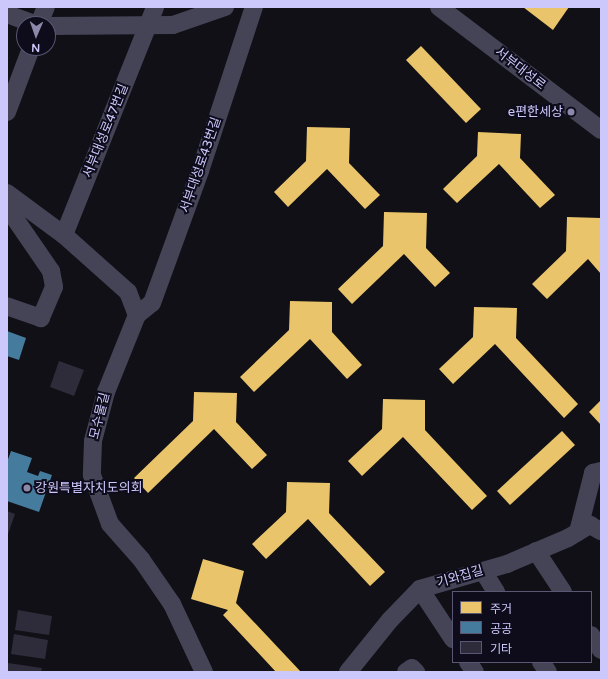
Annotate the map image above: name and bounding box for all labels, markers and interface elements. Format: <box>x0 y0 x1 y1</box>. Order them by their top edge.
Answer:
north arrow <box>16 16 56 56</box>
text: N <box>31 41 40 54</box>
street label: 서부대성로 <box>492 44 548 94</box>
street label: 서부대성로47번길 <box>80 82 132 180</box>
place label: e편한세상 <box>508 104 563 120</box>
marker: e편한세상 <box>566 107 576 117</box>
street label: 서부대성로43번길 <box>177 115 225 215</box>
street label: 모수물길 <box>87 391 113 441</box>
place label: 강원특별자치도의회 <box>35 480 143 496</box>
marker: 강원특별자치도의회 <box>22 483 32 493</box>
street label: 기와집길 <box>435 563 485 591</box>
legend <box>452 591 592 663</box>
text: 주거 <box>490 602 512 616</box>
text: 공공 <box>490 622 512 636</box>
text: 기타 <box>490 642 512 656</box>

